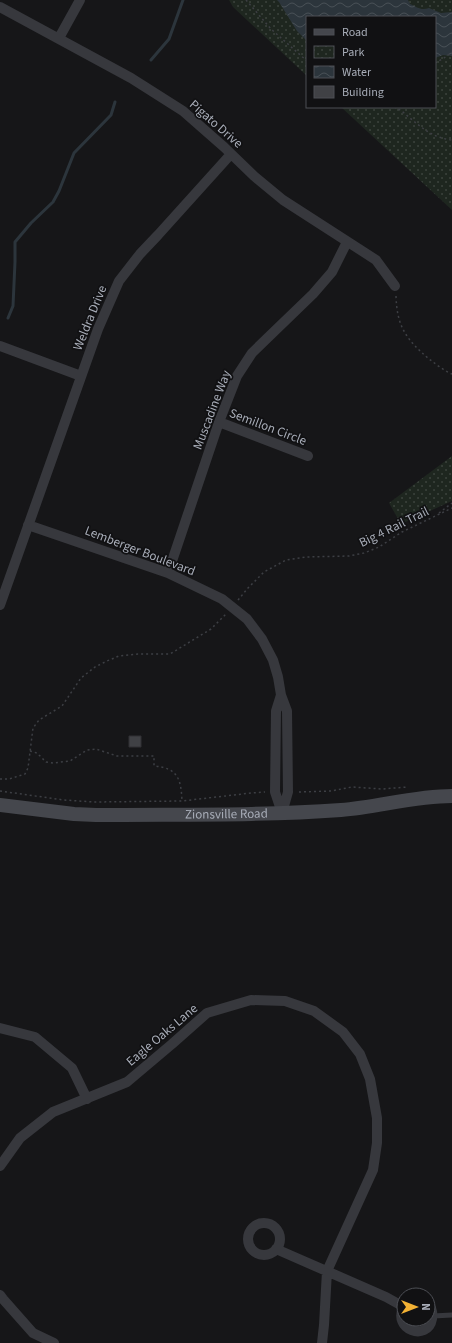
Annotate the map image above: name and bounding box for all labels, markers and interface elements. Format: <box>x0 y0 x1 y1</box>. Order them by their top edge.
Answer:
legend <box>306 16 436 108</box>
text: Road <box>342 24 368 41</box>
text: Park <box>342 44 364 61</box>
text: Water <box>342 64 372 81</box>
text: Building <box>342 84 384 101</box>
street label: Pigato Drive <box>185 96 247 152</box>
street label: Weldra Drive <box>69 283 111 353</box>
street label: Muscadine Way <box>189 368 235 452</box>
street label: Semillon Circle <box>227 404 309 450</box>
street label: Big 4 Rail Trail <box>356 502 432 552</box>
street label: Lemberger Boulevard <box>82 522 198 580</box>
street label: Zionsville Road <box>185 805 268 824</box>
street label: Eagle Oaks Lane <box>122 1000 202 1070</box>
north arrow <box>396 1287 436 1327</box>
text: N <box>418 1303 433 1311</box>

